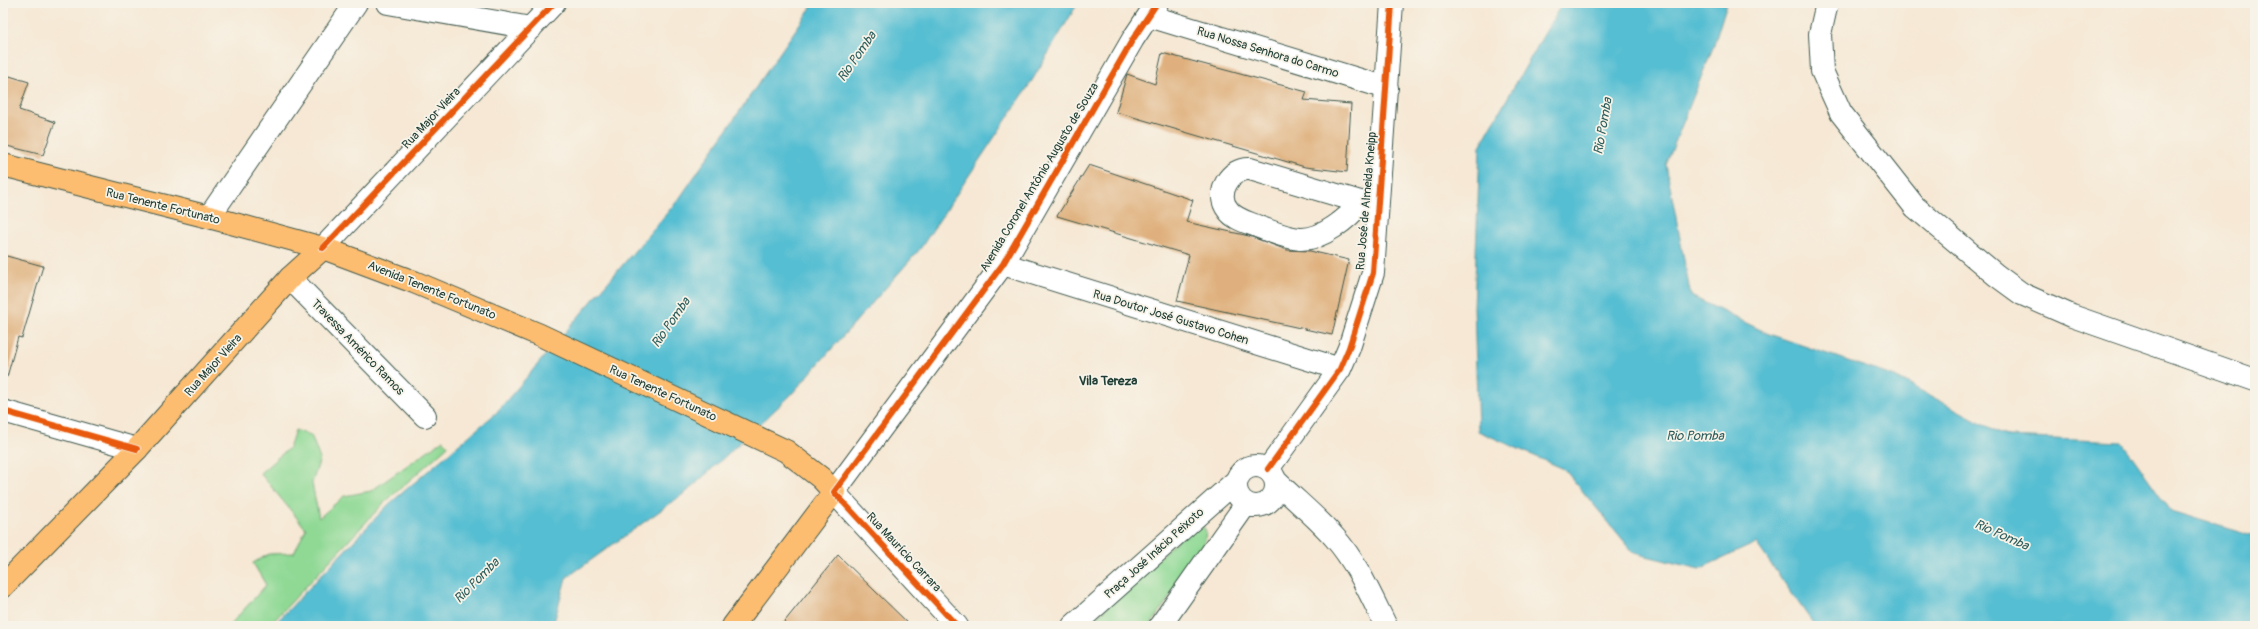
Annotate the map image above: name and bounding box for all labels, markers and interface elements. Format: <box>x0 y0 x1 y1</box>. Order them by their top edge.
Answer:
street label: Rua Nossa Senhora do Carmo <box>1195 24 1341 81</box>
water label: Rio Pomba <box>834 28 880 85</box>
street label: Avenida Coronel Antônio Augusto de Souza <box>977 80 1102 274</box>
street label: Rua Major Vieira <box>399 84 464 152</box>
water label: Rio Pomba <box>1590 96 1616 156</box>
street label: Rua José de Almeida Kneipp <box>1353 131 1380 271</box>
street label: Rua Tenente Fortunato <box>104 185 222 228</box>
street label: Avenida Tenente Fortunato <box>366 258 499 323</box>
street label: Rua Doutor José Gustavo Cohen <box>1091 287 1251 348</box>
water label: Rio Pomba <box>648 294 694 351</box>
street label: Travessa Américo Ramos <box>308 296 408 399</box>
street label: Rua Major Vieira <box>181 331 246 400</box>
street label: Rua Tenente Fortunato <box>607 362 719 425</box>
district label: Vila Tereza <box>1079 373 1137 389</box>
water label: Rio Pomba <box>1666 428 1725 444</box>
street label: Praça José Inácio Peixoto <box>1102 504 1208 602</box>
street label: Rua Maurício Carrara <box>863 510 945 595</box>
water label: Rio Pomba <box>1972 516 2032 554</box>
water label: Rio Pomba <box>451 554 503 607</box>

